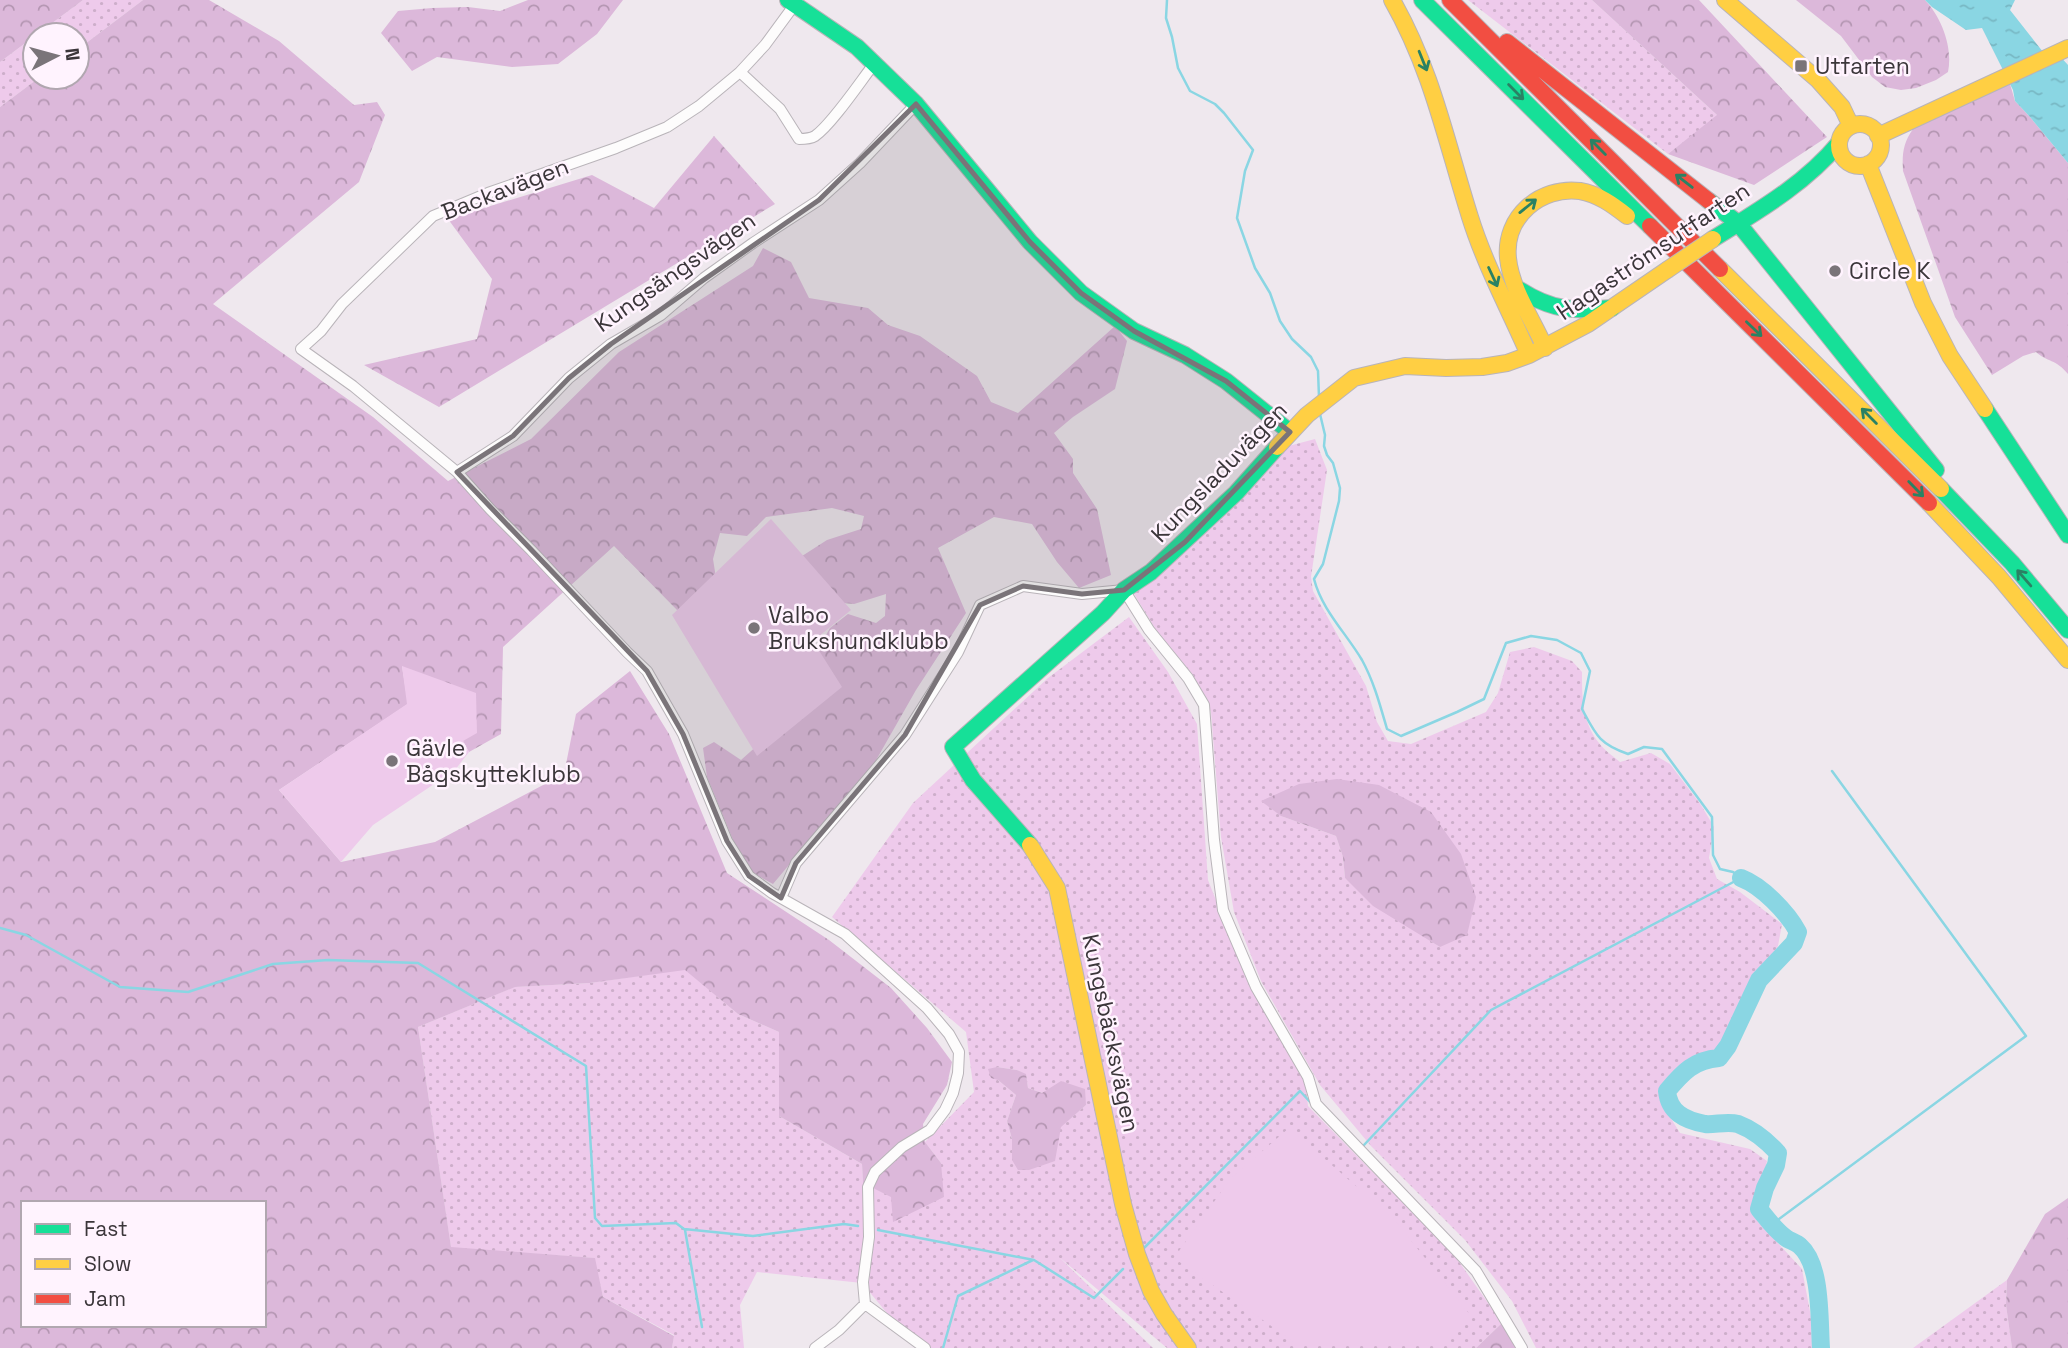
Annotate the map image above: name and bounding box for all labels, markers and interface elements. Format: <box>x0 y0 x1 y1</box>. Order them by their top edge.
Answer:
north arrow <box>21 21 91 91</box>
text: N <box>59 47 86 62</box>
one-way arrow <box>1417 49 1430 71</box>
place label: Utfarten <box>1815 51 1910 81</box>
marker: Utfarten <box>1793 58 1809 74</box>
one-way arrow <box>1507 83 1524 100</box>
one-way arrow <box>1589 138 1606 155</box>
street label: Backavägen <box>437 151 573 227</box>
one-way arrow <box>1676 173 1694 188</box>
street label: Hagaströmsutfarten <box>1551 175 1755 327</box>
one-way arrow <box>1519 198 1537 214</box>
street label: Kungsängsvägen <box>589 205 761 339</box>
place label: Circle K <box>1849 256 1931 286</box>
marker: Circle K <box>1827 263 1843 279</box>
one-way arrow <box>1487 266 1500 287</box>
one-way arrow <box>1745 321 1762 338</box>
street label: Kungsladuvägen <box>1144 395 1294 549</box>
one-way arrow <box>1861 408 1878 425</box>
one-way arrow <box>1907 480 1924 497</box>
one-way arrow <box>2016 569 2032 587</box>
place label: Valbo Brukshundklubb <box>768 600 949 656</box>
marker: Valbo Brukshundklubb <box>746 620 762 636</box>
place label: Gävle Bågskytteklubb <box>406 733 581 789</box>
marker: Gävle Bågskytteklubb <box>384 753 400 769</box>
street label: Kungsbäcksvägen <box>1075 931 1147 1135</box>
legend <box>21 1201 266 1327</box>
text: Fast <box>84 1215 128 1242</box>
text: Slow <box>84 1250 132 1277</box>
text: Jam <box>84 1285 126 1312</box>

